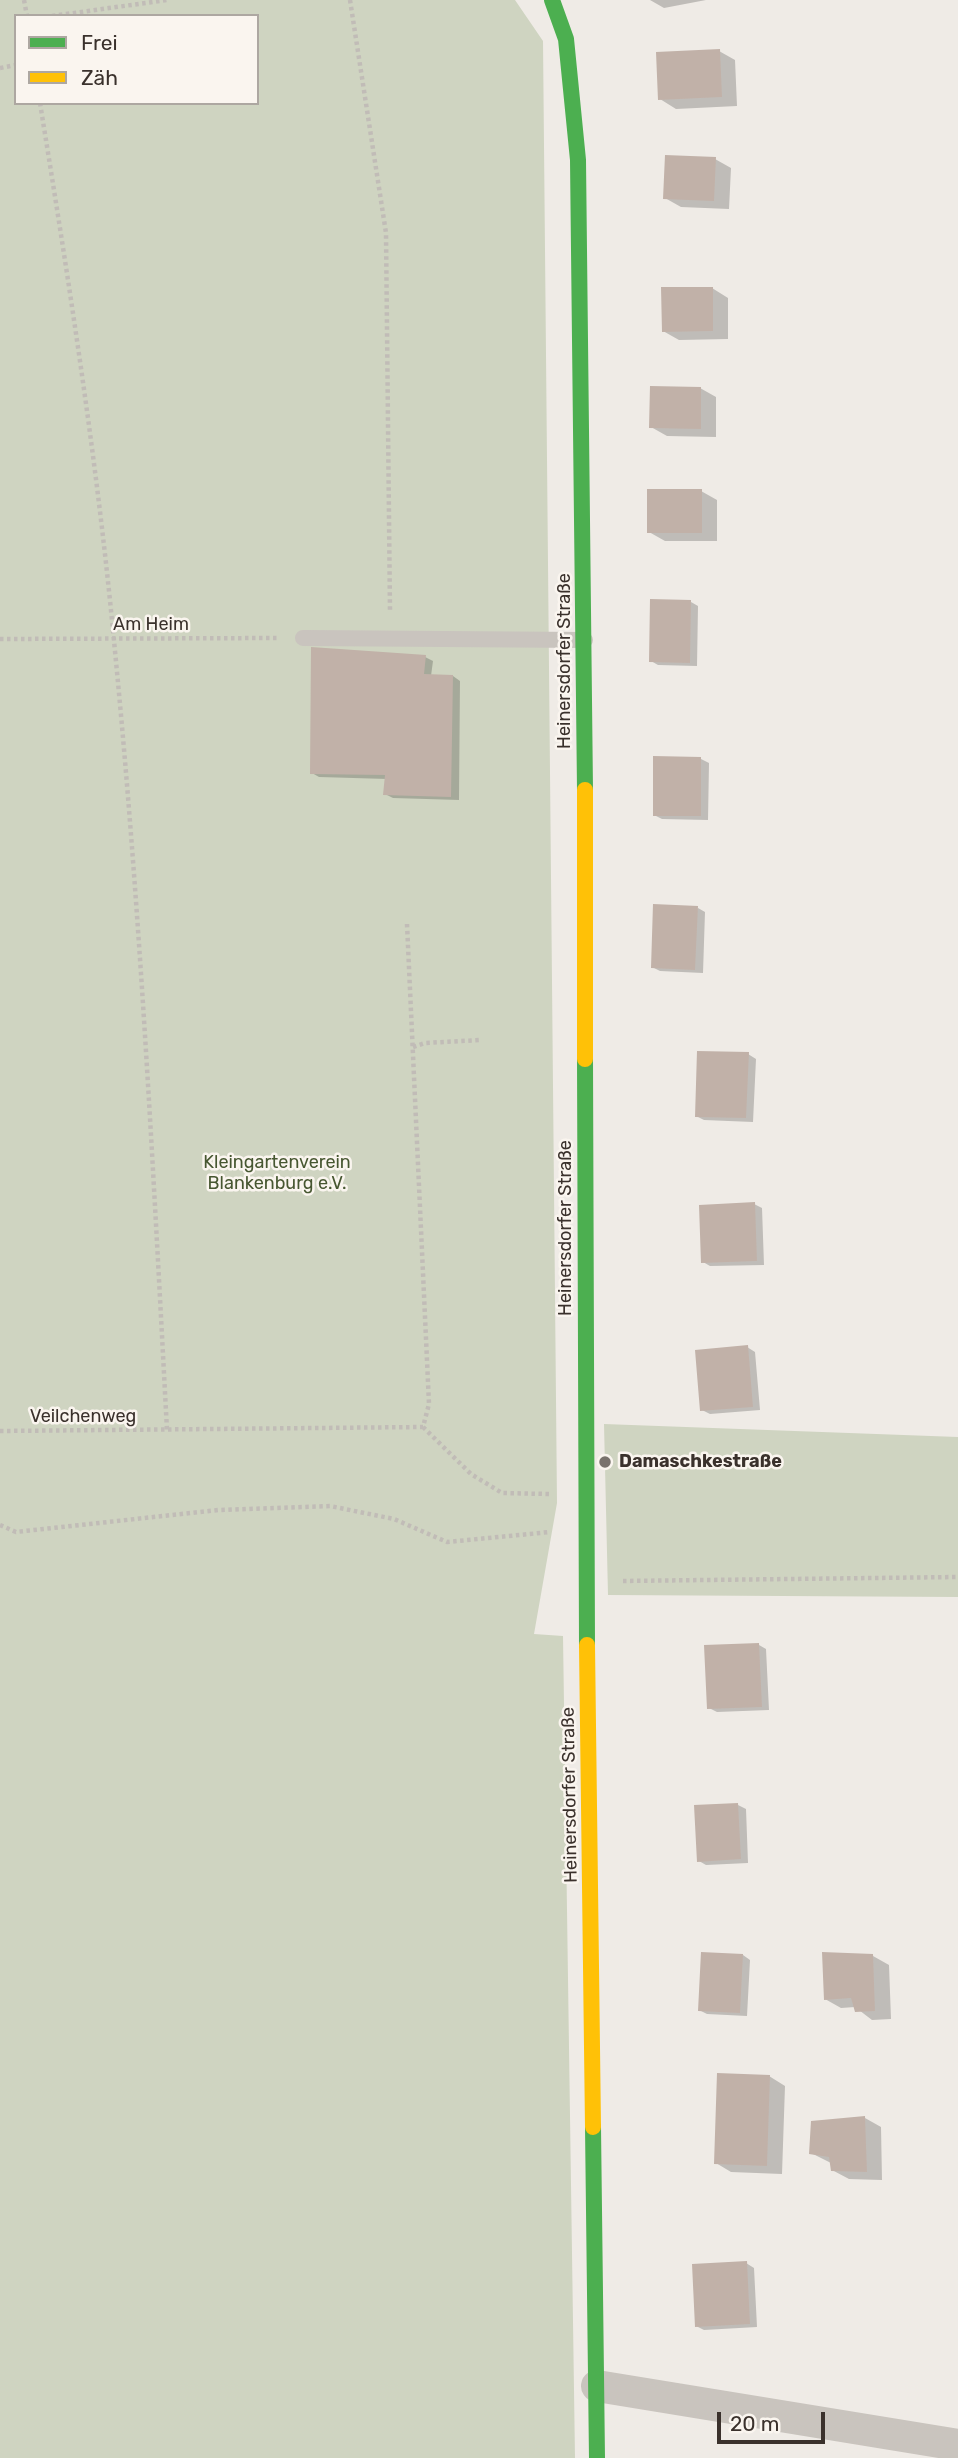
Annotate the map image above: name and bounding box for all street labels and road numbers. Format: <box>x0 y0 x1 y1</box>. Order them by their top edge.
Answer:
street label: Heinersdorfer Straße <box>554 573 576 749</box>
street label: Am Heim <box>113 614 189 636</box>
street label: Heinersdorfer Straße <box>555 1140 577 1316</box>
street label: Veilchenweg <box>30 1406 136 1428</box>
street label: Heinersdorfer Straße <box>558 1707 582 1883</box>

